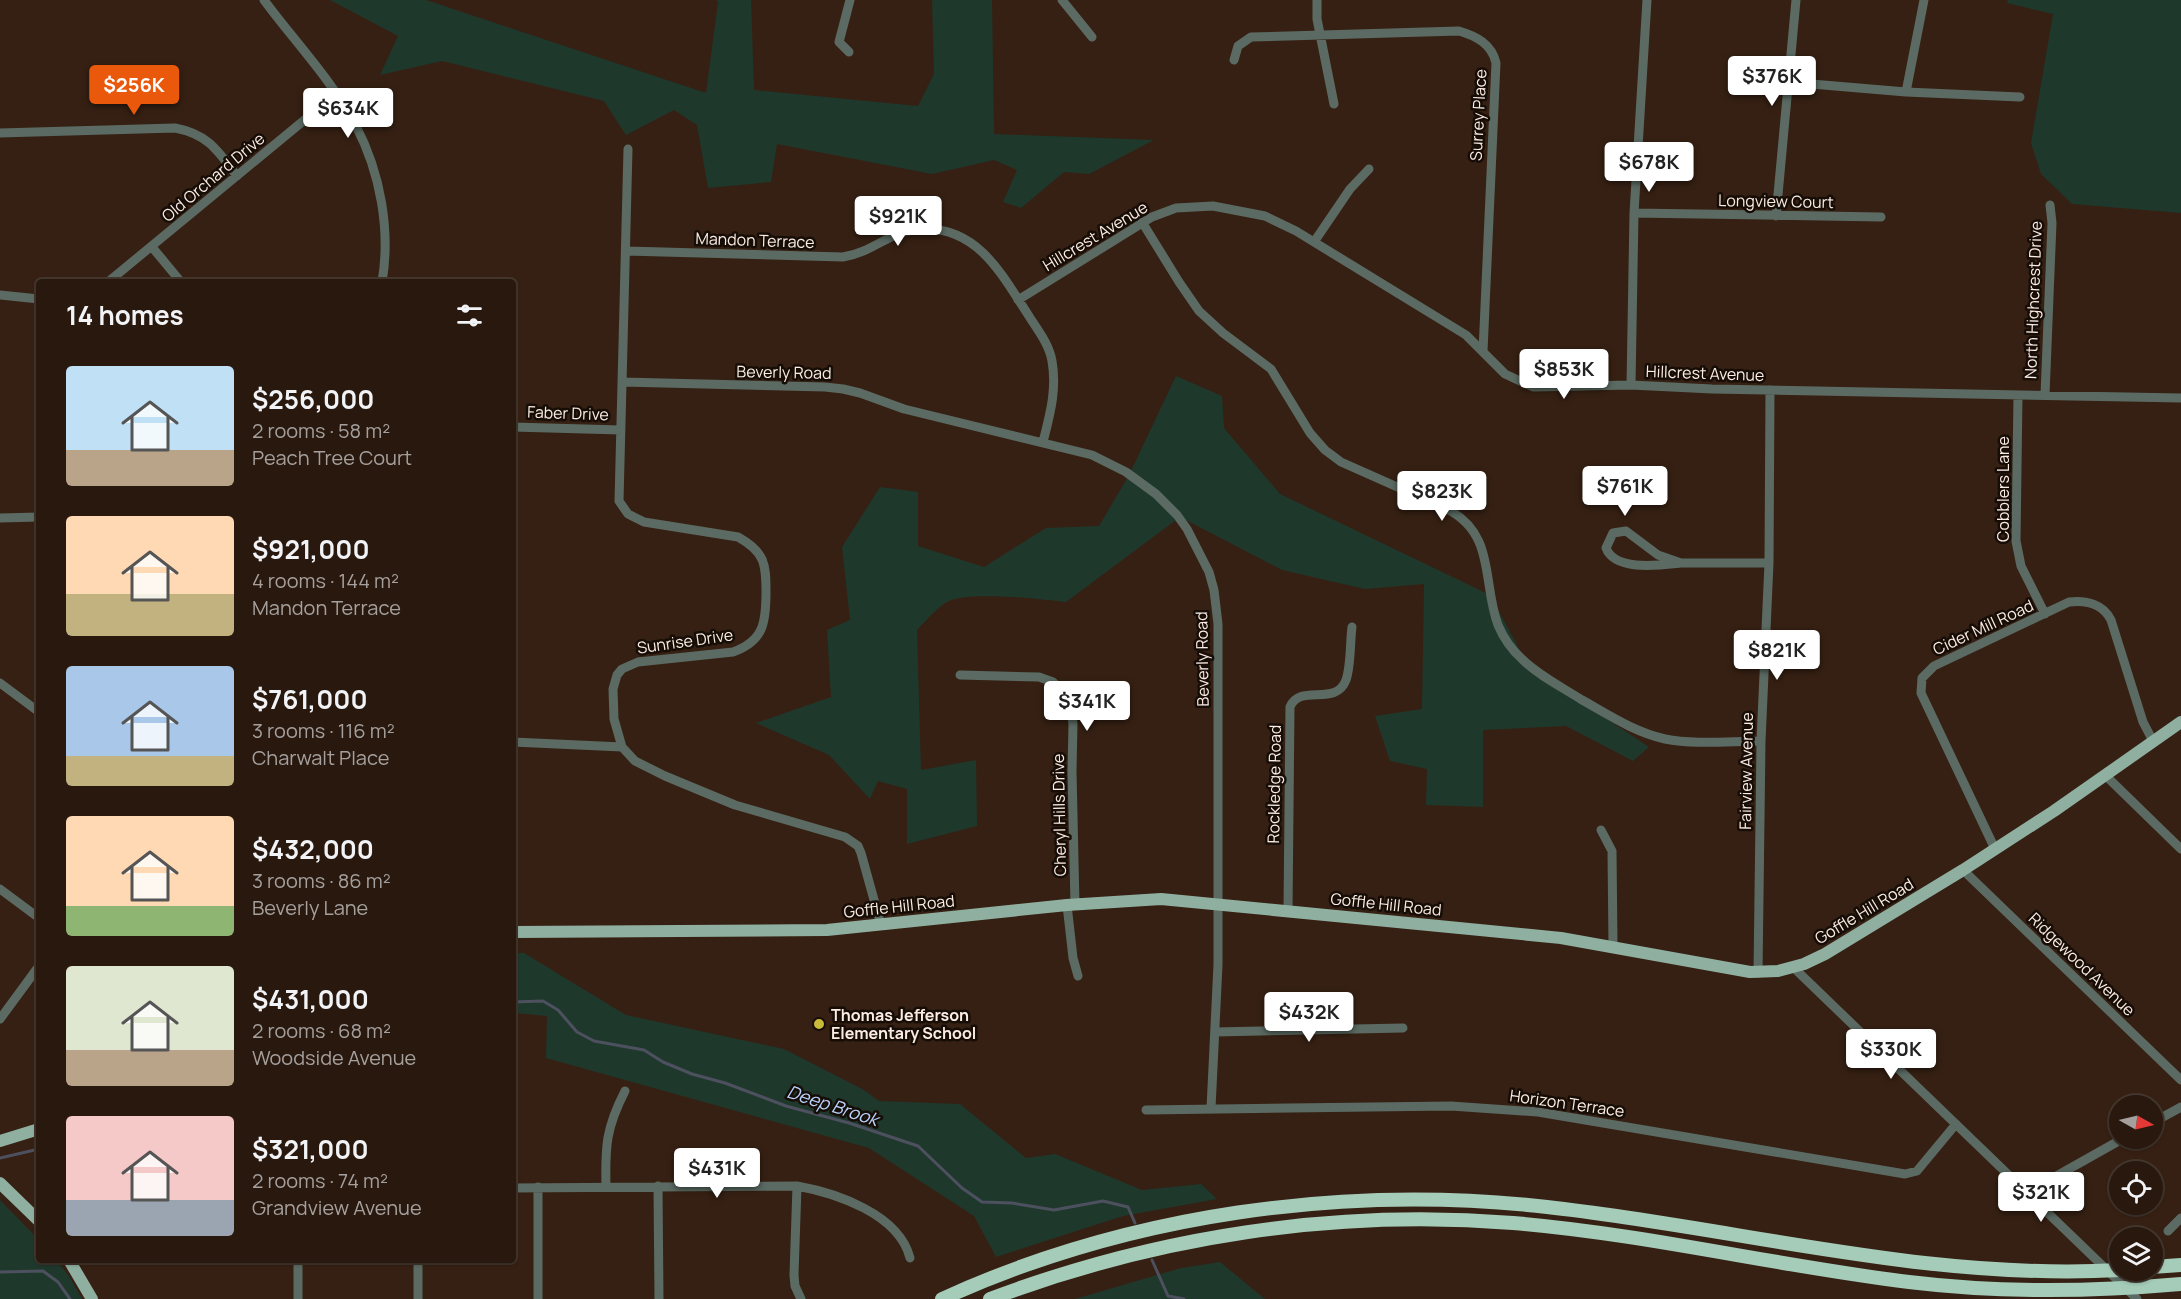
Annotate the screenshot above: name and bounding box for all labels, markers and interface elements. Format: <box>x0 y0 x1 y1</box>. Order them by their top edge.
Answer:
pin: $376K <box>1730 56 1814 107</box>
text: $376K <box>1742 62 1802 89</box>
pin: $256K <box>92 65 176 116</box>
street label: Surrey Place <box>1465 69 1491 161</box>
text: $256K <box>103 71 165 98</box>
pin: $634K <box>306 88 390 139</box>
text: $634K <box>317 94 379 121</box>
street label: Old Orchard Drive <box>157 127 269 227</box>
pin: $678K <box>1607 142 1691 193</box>
text: $678K <box>1619 148 1679 175</box>
street label: Longview Court <box>1718 189 1834 213</box>
pin: $921K <box>856 196 940 247</box>
street label: Hillcrest Avenue <box>1038 196 1152 276</box>
text: $921K <box>869 202 927 229</box>
street label: North Highcrest Drive <box>2019 221 2047 379</box>
street label: Mandon Terrace <box>695 227 815 253</box>
text: 14 homes <box>66 297 184 333</box>
icon: filters <box>453 299 486 332</box>
pin: $853K <box>1522 349 1606 400</box>
text: $853K <box>1533 355 1595 382</box>
street label: Beverly Road <box>736 360 832 384</box>
street label: Hillcrest Avenue <box>1645 360 1765 386</box>
text: $256,000 <box>252 381 374 417</box>
icon: home <box>114 390 186 462</box>
street label: Faber Drive <box>527 401 609 425</box>
text: 2 rooms · 58 m² <box>252 417 390 444</box>
street label: Cobblers Lane <box>1992 436 2014 542</box>
text: Peach Tree Court <box>252 444 412 471</box>
pin: $761K <box>1583 466 1667 517</box>
pin: $823K <box>1400 471 1484 522</box>
text: $761K <box>1596 472 1654 499</box>
text: $823K <box>1411 477 1473 504</box>
text: $921,000 <box>252 531 370 567</box>
icon: home <box>114 540 186 612</box>
text: 4 rooms · 144 m² <box>252 567 399 594</box>
text: Mandon Terrace <box>252 594 401 621</box>
street label: Cider Mill Road <box>1929 594 2037 660</box>
street label: Beverly Road <box>1190 611 1214 707</box>
street label: Sunrise Drive <box>636 623 734 659</box>
pin: $821K <box>1735 630 1819 681</box>
text: $821K <box>1748 636 1806 663</box>
text: $761,000 <box>252 681 368 717</box>
pin: $341K <box>1045 681 1129 732</box>
text: $341K <box>1058 687 1116 714</box>
icon: home <box>114 690 186 762</box>
street label: Fairview Avenue <box>1734 712 1758 830</box>
text: 3 rooms · 116 m² <box>252 717 395 744</box>
street label: Rockledge Road <box>1262 724 1286 844</box>
text: Charwalt Place <box>252 744 389 771</box>
street label: Cheryl Hills Drive <box>1047 754 1071 876</box>
text: $432,000 <box>252 831 374 867</box>
icon: home <box>114 840 186 912</box>
text: 3 rooms · 86 m² <box>252 867 391 894</box>
street label: Goffle Hill Road <box>1811 873 1917 949</box>
street label: Goffle Hill Road <box>1329 887 1443 921</box>
street label: Goffle Hill Road <box>842 889 956 923</box>
text: Beverly Lane <box>252 894 368 921</box>
street label: Ridgewood Avenue <box>2024 907 2140 1021</box>
text: $431,000 <box>252 981 369 1017</box>
icon: home <box>114 990 186 1062</box>
pin: $432K <box>1267 992 1351 1043</box>
text: $432K <box>1278 998 1340 1025</box>
place label: Thomas Jefferson Elementary School <box>831 1004 976 1044</box>
text: 2 rooms · 68 m² <box>252 1017 391 1044</box>
marker: Thomas Jefferson Elementary School <box>812 1017 826 1031</box>
pin: $330K <box>1849 1029 1933 1080</box>
text: $330K <box>1860 1035 1922 1062</box>
text: Woodside Avenue <box>252 1044 416 1071</box>
water label: Deep Brook <box>784 1079 885 1132</box>
street label: Horizon Terrace <box>1508 1084 1626 1122</box>
north arrow <box>2109 1095 2163 1149</box>
map controls <box>2109 1095 2163 1281</box>
text: $321,000 <box>252 1131 369 1167</box>
icon: home <box>114 1140 186 1212</box>
pin: $431K <box>675 1148 759 1199</box>
text: $431K <box>688 1154 746 1181</box>
button: locate <box>2109 1161 2163 1215</box>
text: 2 rooms · 74 m² <box>252 1167 388 1194</box>
pin: $321K <box>1999 1172 2083 1223</box>
text: $321K <box>2012 1178 2070 1205</box>
text: Grandview Avenue <box>252 1194 422 1221</box>
button: layers <box>2109 1227 2163 1281</box>

